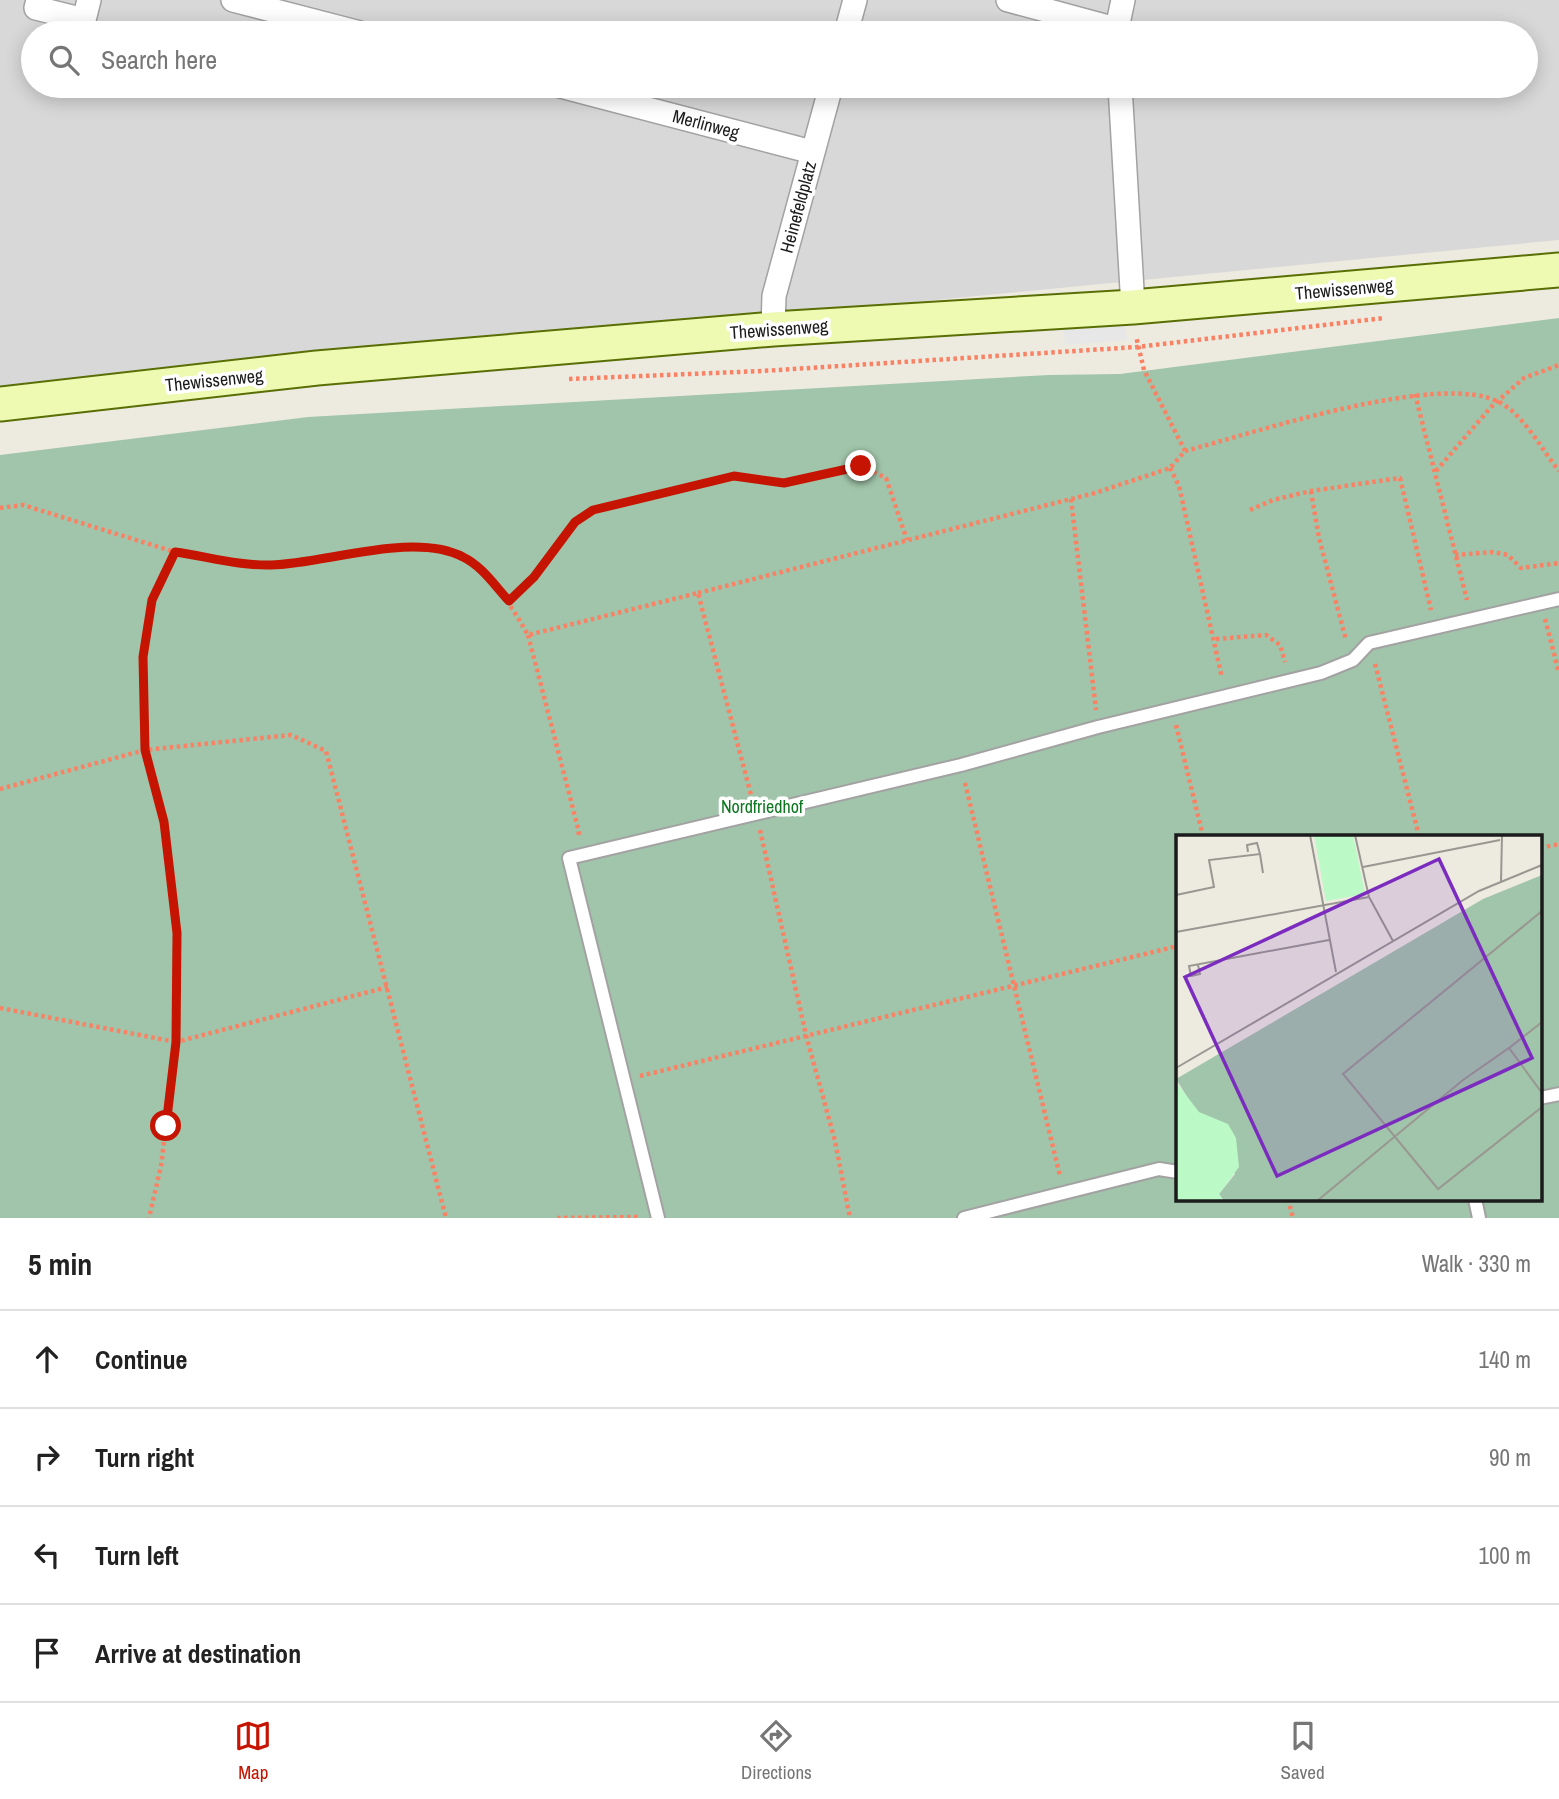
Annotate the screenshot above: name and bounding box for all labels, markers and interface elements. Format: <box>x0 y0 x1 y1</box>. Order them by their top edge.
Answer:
search box <box>21 21 1538 98</box>
icon: search <box>45 41 83 79</box>
text: Search here <box>101 42 217 77</box>
street label: Merlinweg <box>670 103 743 145</box>
street label: Heinefeldplatz <box>774 158 822 256</box>
street label: Thewissenweg <box>1294 272 1395 306</box>
street label: Thewissenweg <box>729 313 830 345</box>
street label: Thewissenweg <box>164 362 265 398</box>
route end <box>845 450 876 481</box>
park label: Nordfriedhof <box>721 794 804 819</box>
inset map <box>1176 835 1542 1200</box>
route start <box>150 1110 181 1141</box>
text: 5 min <box>28 1244 92 1284</box>
text: Walk · 330 m <box>1422 1248 1531 1279</box>
icon: ahead <box>28 1340 66 1378</box>
text: Continue <box>95 1342 187 1377</box>
text: 140 m <box>1479 1344 1531 1375</box>
icon: right <box>28 1438 66 1476</box>
text: Turn right <box>95 1440 194 1475</box>
text: 90 m <box>1489 1442 1531 1473</box>
icon: left <box>28 1536 66 1574</box>
text: Turn left <box>95 1538 179 1573</box>
text: 100 m <box>1479 1540 1531 1571</box>
icon: arrive <box>28 1634 66 1672</box>
text: Arrive at destination <box>95 1636 301 1671</box>
tab: Map <box>234 1717 272 1785</box>
tab: Directions <box>741 1717 812 1785</box>
tab: Saved <box>1281 1717 1325 1785</box>

